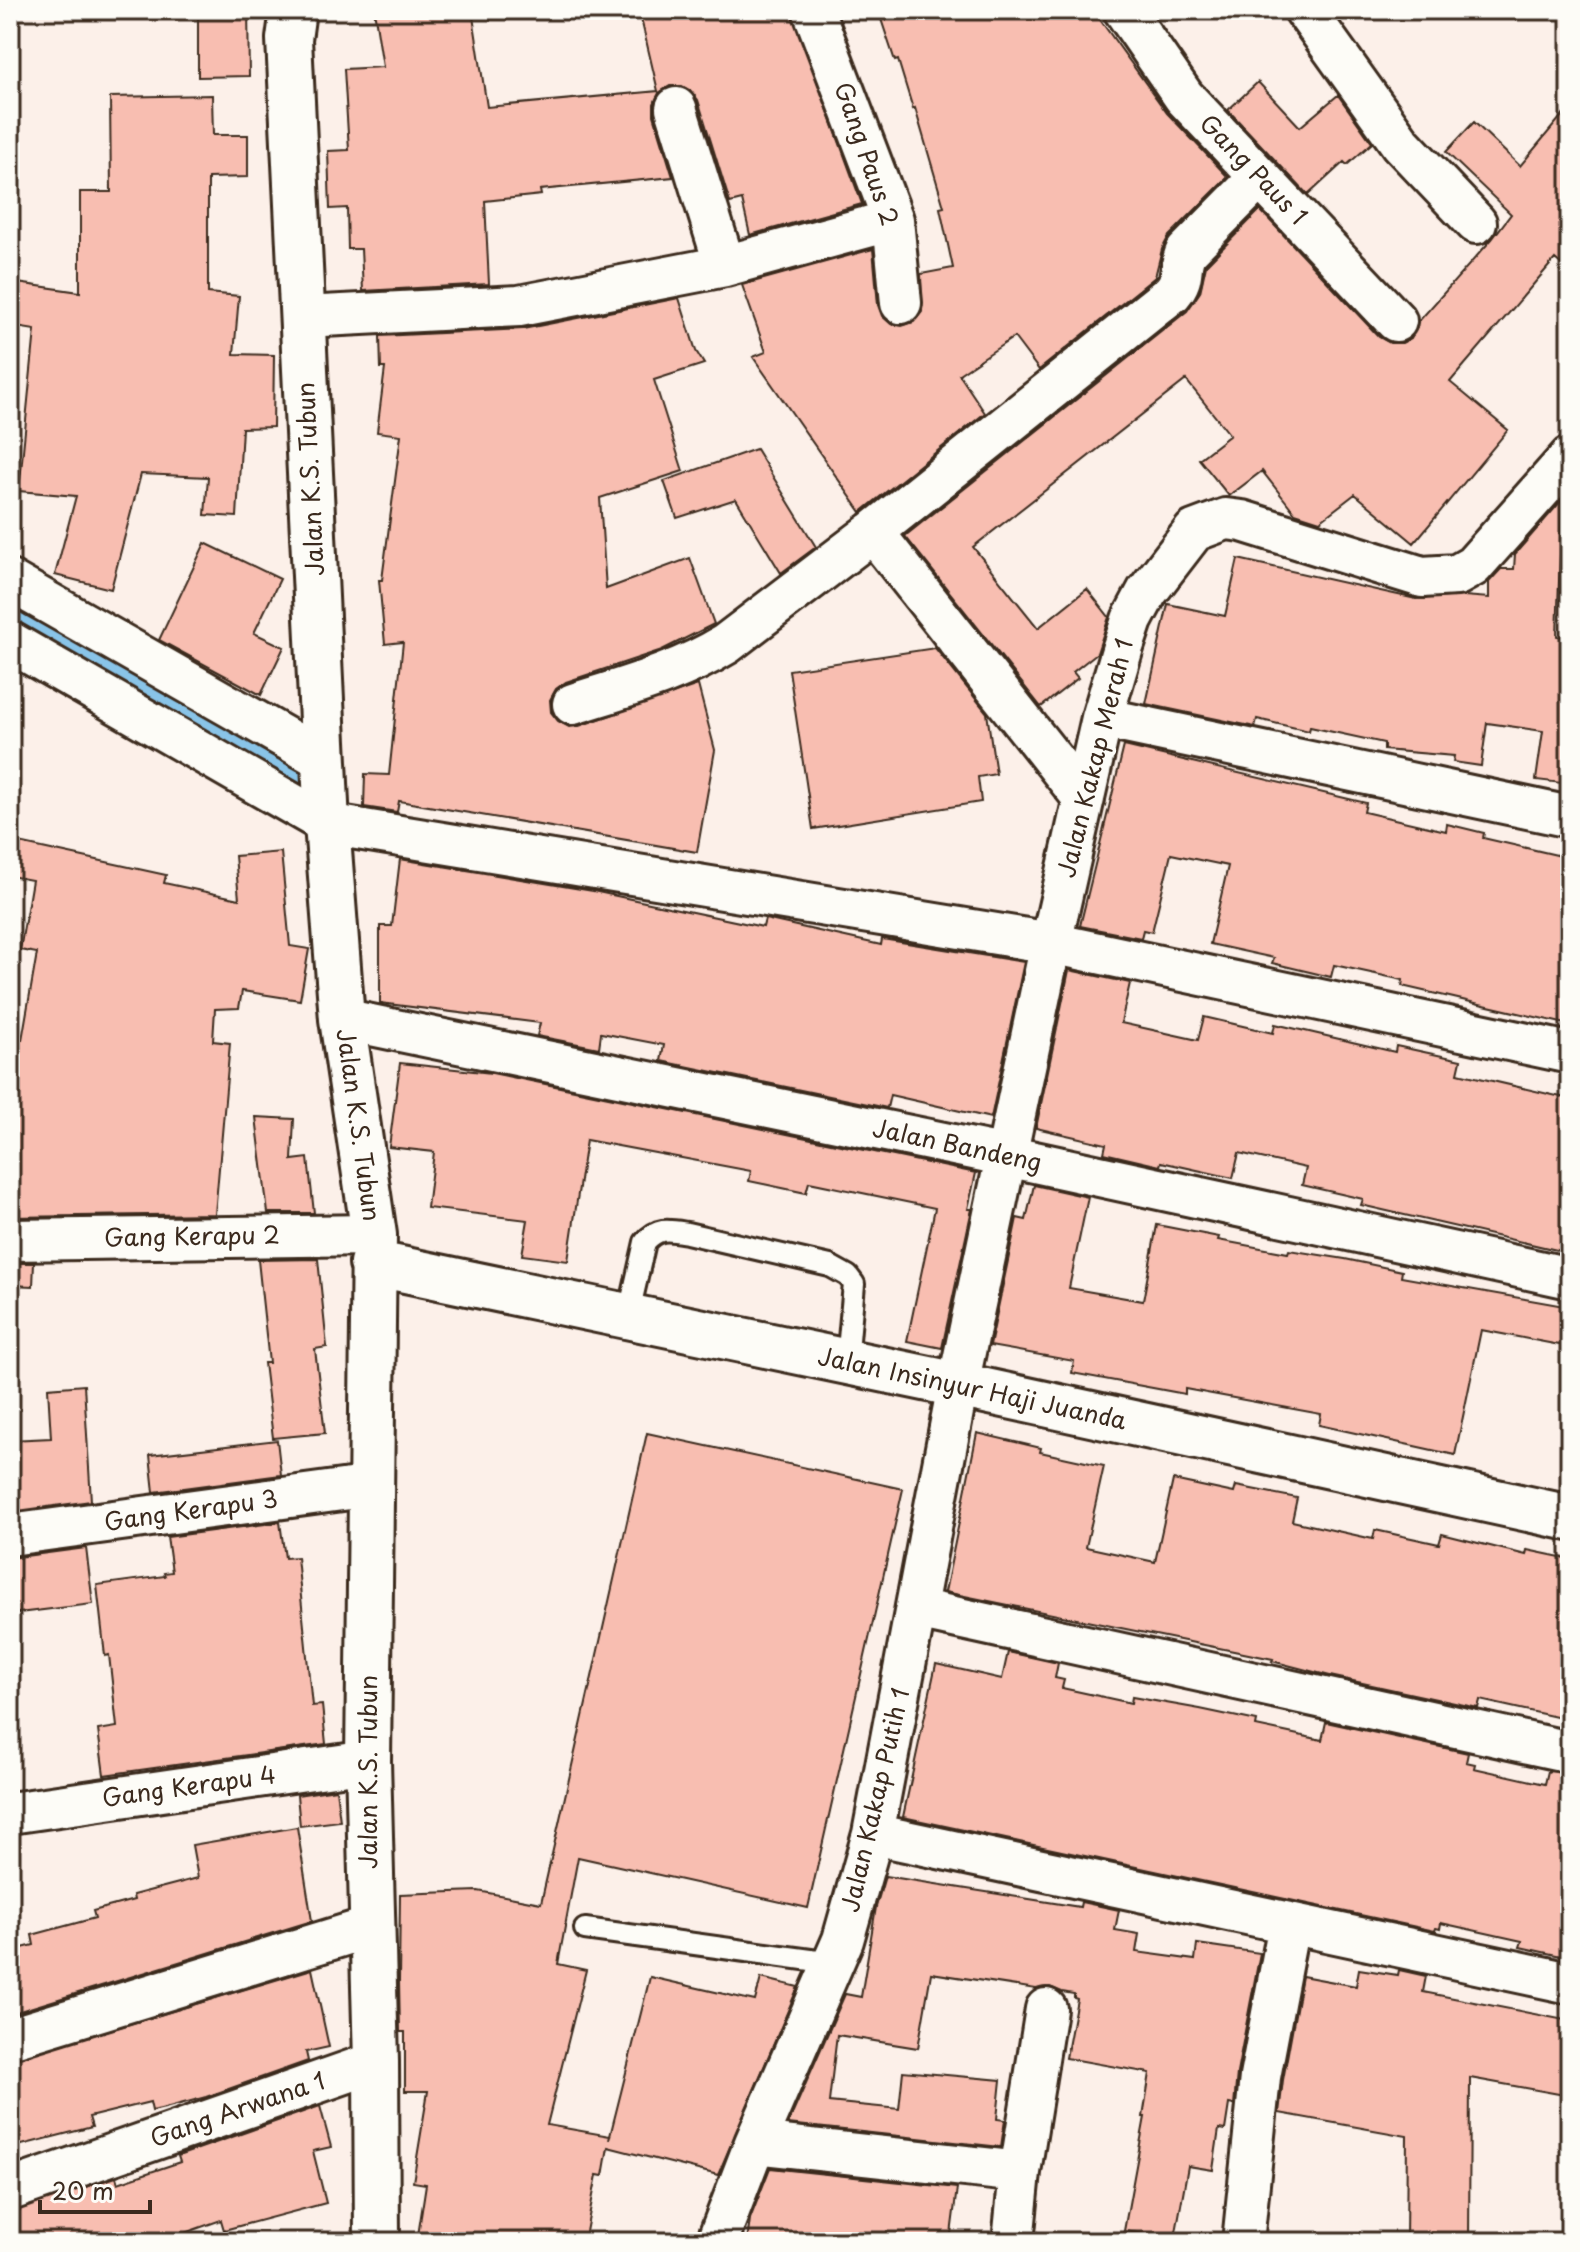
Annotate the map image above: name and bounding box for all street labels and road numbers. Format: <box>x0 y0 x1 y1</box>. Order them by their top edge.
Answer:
street label: Gang Paus 2 <box>827 77 909 230</box>
street label: Gang Paus 1 <box>1192 105 1317 232</box>
street label: Jalan K.S. Tubun <box>286 381 332 577</box>
street label: Jalan Kakap Merah 1 <box>1047 634 1141 881</box>
street label: Jalan K.S. Tubun <box>329 1026 391 1223</box>
street label: Jalan Bandeng <box>870 1109 1045 1180</box>
street label: Gang Kerapu 2 <box>104 1215 280 1255</box>
street label: Jalan Insinyur Haji Juanda <box>815 1337 1130 1437</box>
street label: Gang Kerapu 3 <box>102 1479 280 1539</box>
street label: Jalan K.S. Tubun <box>349 1675 385 1869</box>
street label: Jalan Kakap Putih 1 <box>831 1684 917 1915</box>
street label: Gang Kerapu 4 <box>100 1755 278 1815</box>
street label: Gang Arwana 1 <box>145 2061 330 2155</box>

